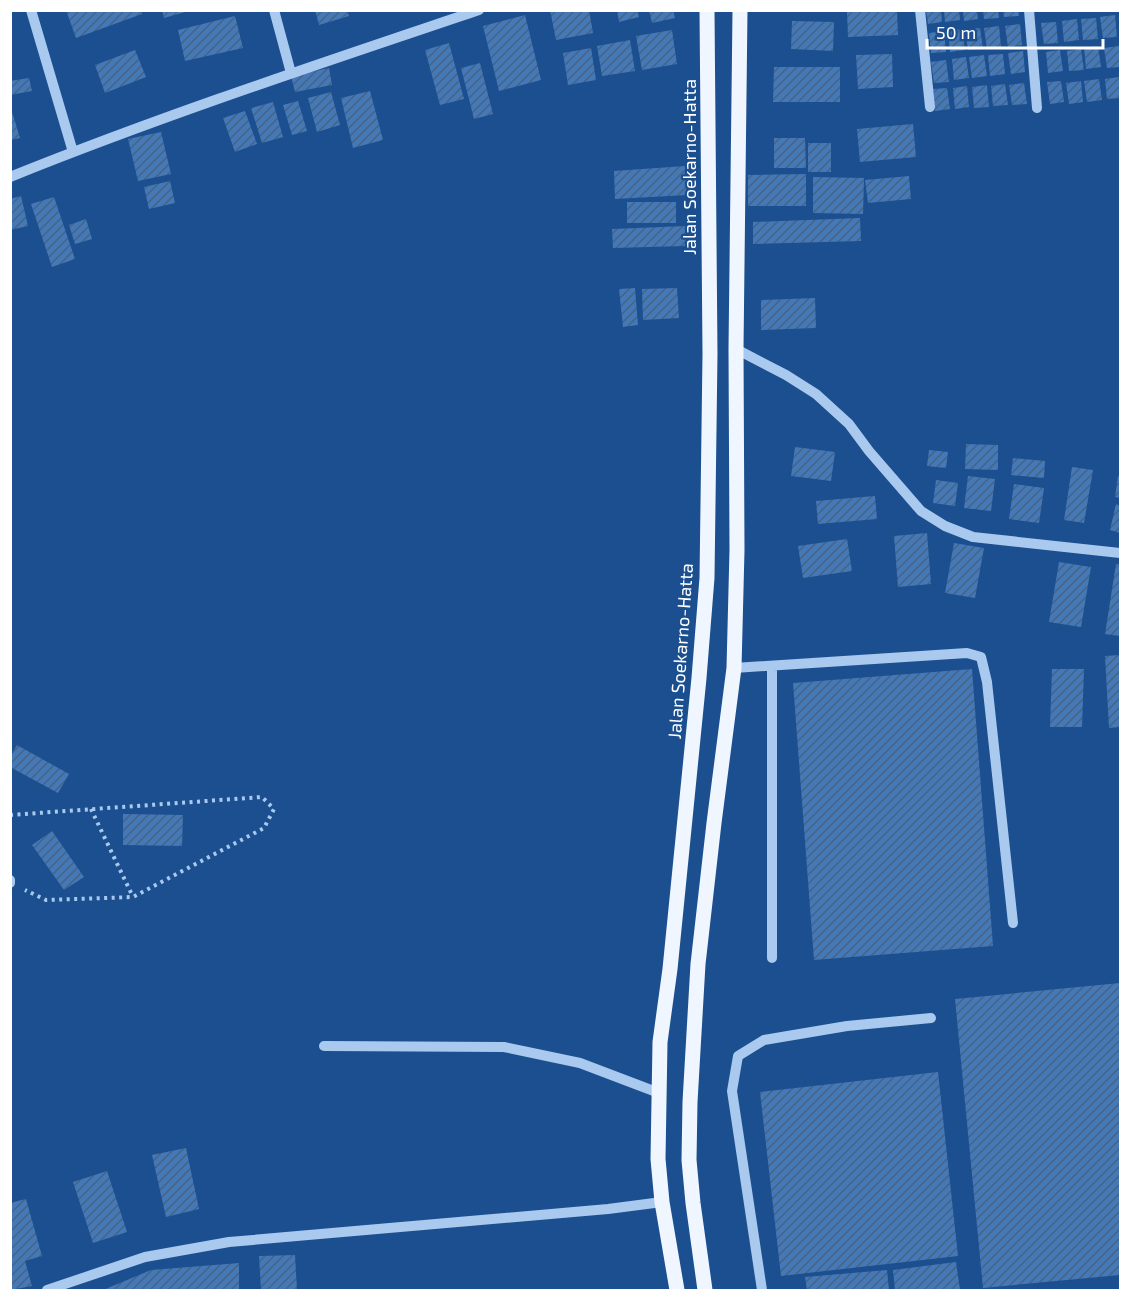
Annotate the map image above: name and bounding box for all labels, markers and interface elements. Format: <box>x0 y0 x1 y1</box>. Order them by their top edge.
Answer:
scale bar <box>927 12 1102 50</box>
text: 50 m <box>936 21 976 43</box>
street label: Jalan Soekarno-Hatta <box>678 79 700 255</box>
street label: Jalan Soekarno-Hatta <box>663 562 697 740</box>

